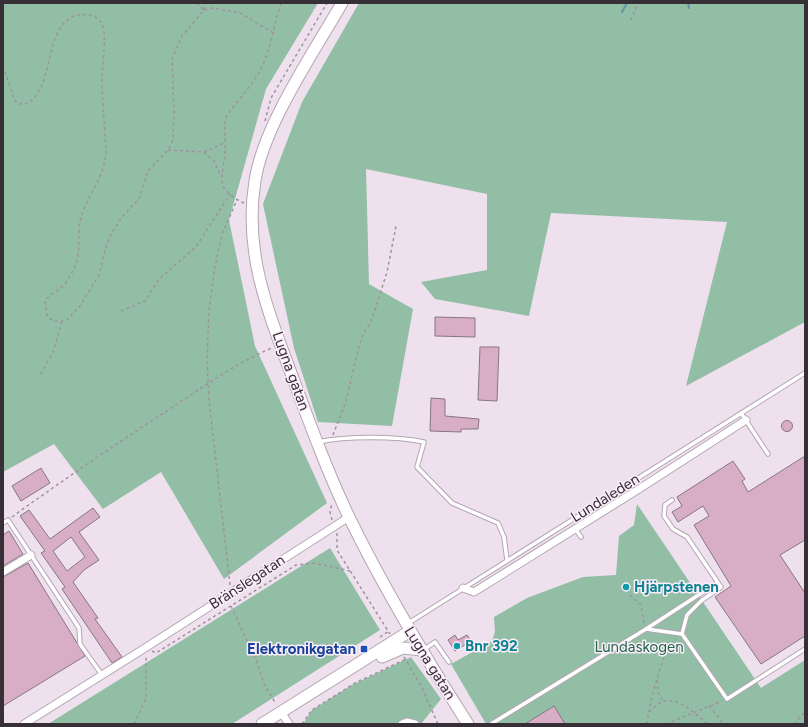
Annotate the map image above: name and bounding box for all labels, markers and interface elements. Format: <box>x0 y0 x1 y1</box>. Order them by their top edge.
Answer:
street label: Lugna gatan <box>268 329 314 413</box>
street label: Lundaleden <box>567 470 643 526</box>
street label: Bränslegatan <box>206 551 288 613</box>
place label: Hjärpstenen <box>634 578 719 596</box>
marker: Hjärpstenen <box>621 582 631 592</box>
street label: Lugna gatan <box>400 623 460 703</box>
place label: Bnr 392 <box>465 637 518 655</box>
park label: Lundaskogen <box>594 638 684 656</box>
place label: Elektronikgatan <box>247 640 356 658</box>
marker: Bnr 392 <box>452 641 462 651</box>
marker: Elektronikgatan <box>359 644 369 654</box>

